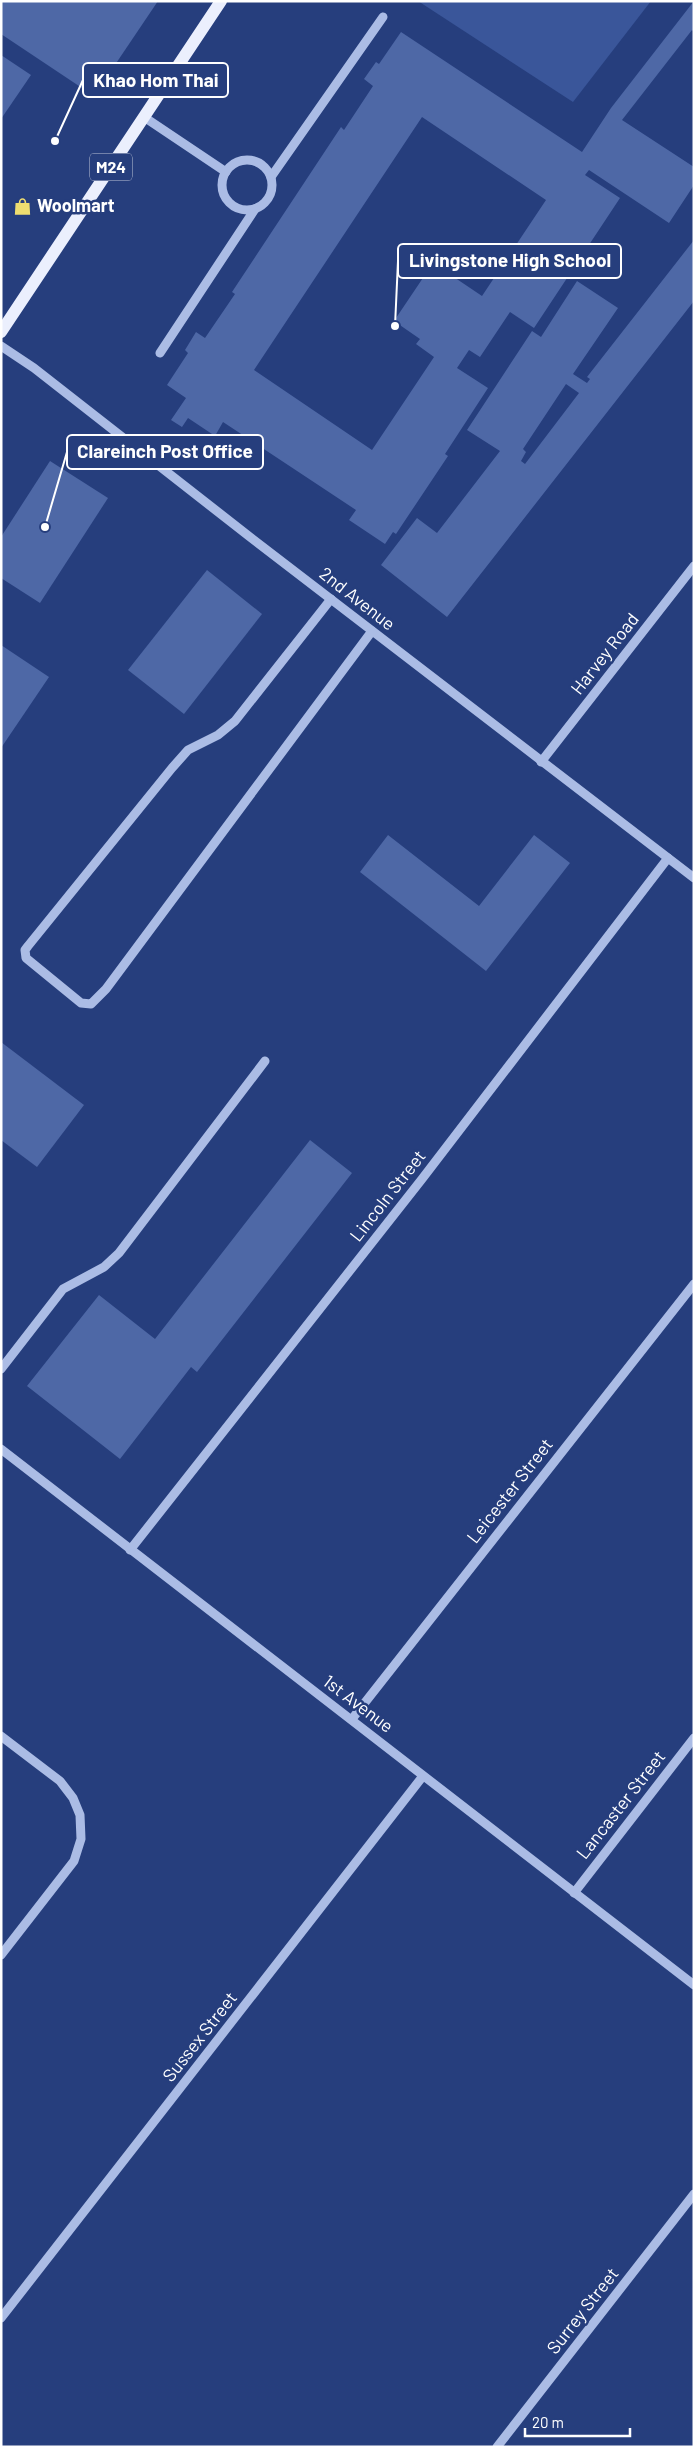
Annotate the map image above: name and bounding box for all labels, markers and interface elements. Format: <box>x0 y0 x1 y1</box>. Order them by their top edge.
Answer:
callout: Khao Hom Thai <box>83 63 228 97</box>
text: Khao Hom Thai <box>93 68 219 91</box>
road number: M24 <box>90 154 132 180</box>
place label: Woolmart <box>37 194 115 216</box>
shop icon: Woolmart <box>13 196 33 216</box>
callout: Livingstone High School <box>398 244 621 278</box>
text: Livingstone High School <box>409 248 611 271</box>
callout: Clareinch Post Office <box>67 435 263 469</box>
text: Clareinch Post Office <box>77 439 253 462</box>
street label: 2nd Avenue <box>315 562 400 635</box>
street label: Harvey Road <box>566 608 643 699</box>
street label: Lincoln Street <box>345 1145 430 1246</box>
street label: Leicester Street <box>461 1434 557 1547</box>
street label: 1st Avenue <box>319 1670 398 1737</box>
street label: Lancaster Street <box>571 1746 669 1863</box>
street label: Sussex Street <box>157 1987 241 2086</box>
street label: Surrey Street <box>542 2263 623 2358</box>
scale bar <box>525 2406 630 2438</box>
text: 20 m <box>532 2413 564 2431</box>

